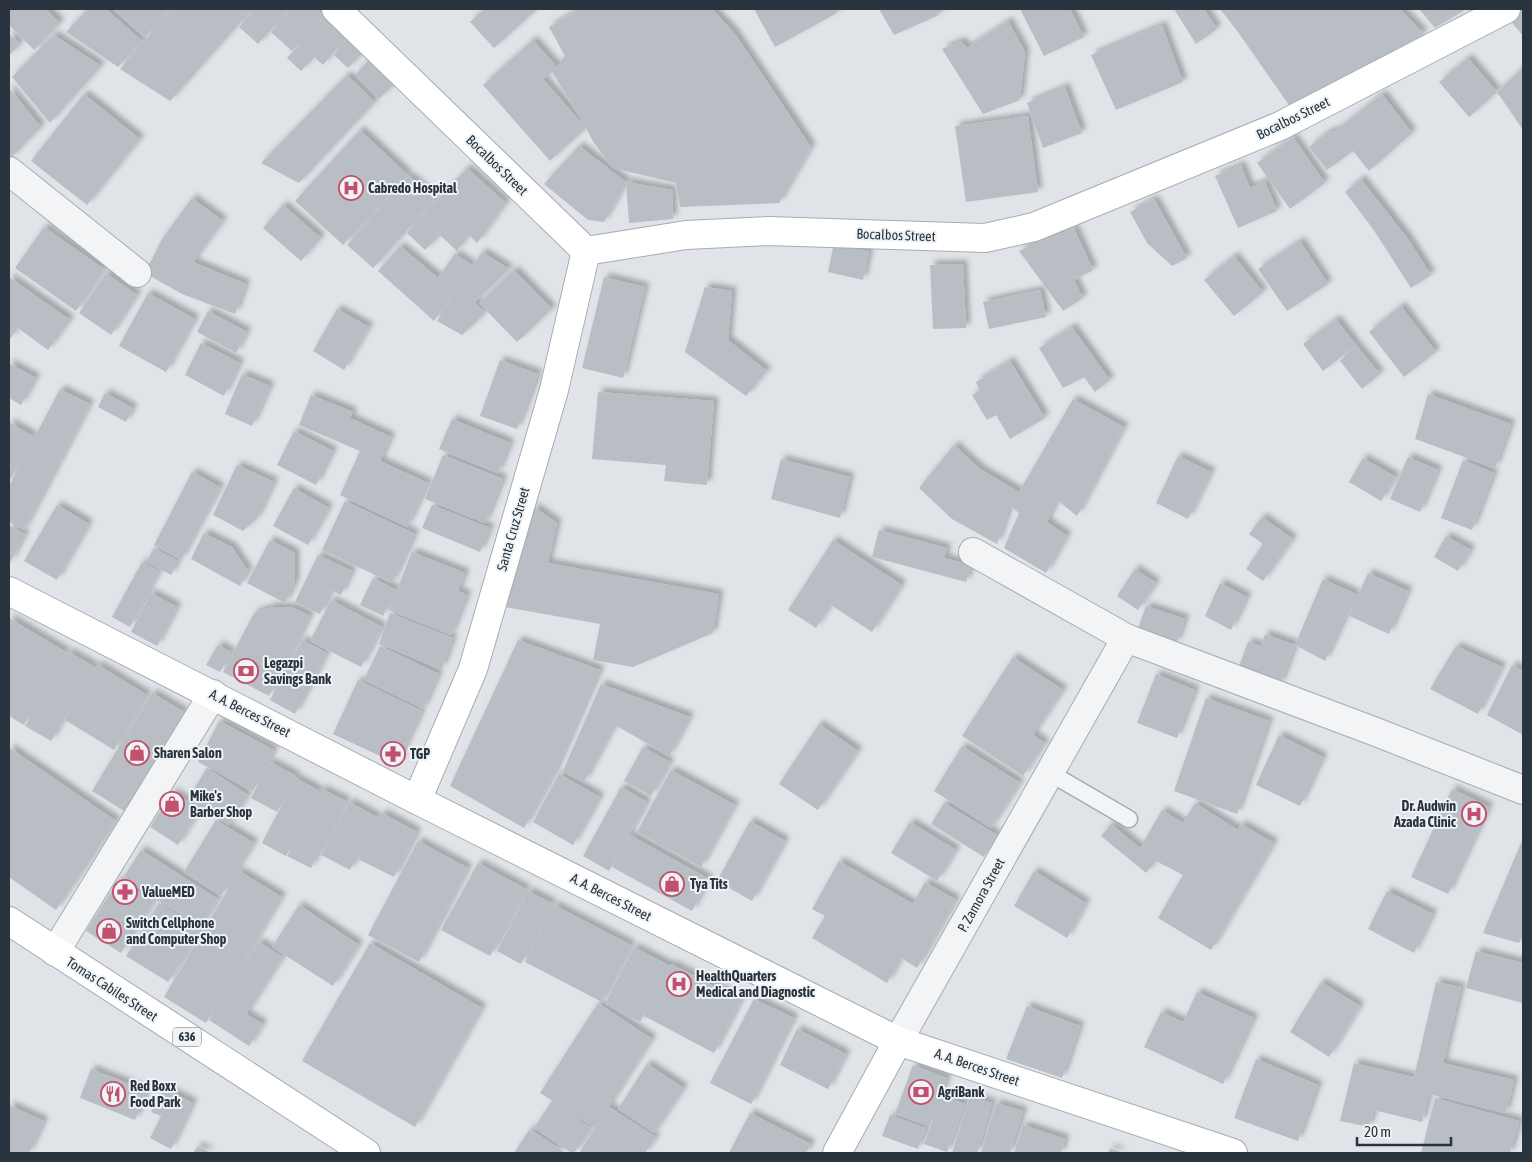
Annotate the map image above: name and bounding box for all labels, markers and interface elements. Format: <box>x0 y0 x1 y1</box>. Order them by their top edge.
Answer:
street label: Bocalbos Street <box>1254 93 1332 143</box>
street label: Bocalbos Street <box>463 132 531 198</box>
hospital icon: Cabredo Hospital <box>338 175 364 201</box>
place label: Cabredo Hospital <box>368 180 457 196</box>
street label: Bocalbos Street <box>856 226 936 244</box>
street label: Santa Cruz Street <box>493 485 533 573</box>
place label: Legazpi Savings Bank <box>264 655 332 687</box>
bank icon: Legazpi Savings Bank <box>233 658 259 684</box>
street label: A. A. Berces Street <box>207 686 293 740</box>
shop icon: Sharen Salon <box>124 740 150 766</box>
pharmacy icon: TGP <box>380 741 406 767</box>
place label: Sharen Salon <box>154 745 222 761</box>
place label: TGP <box>410 746 430 762</box>
place label: Mike's Barber Shop <box>190 788 253 820</box>
shop icon: Mike's Barber Shop <box>159 791 185 817</box>
place label: Dr. Audwin Azada Clinic <box>1393 798 1457 830</box>
hospital icon: Dr. Audwin Azada Clinic <box>1461 801 1487 827</box>
street label: P. Zamora Street <box>954 855 1008 935</box>
street label: A. A. Berces Street <box>568 870 654 924</box>
shop icon: Tya Tits <box>659 871 685 897</box>
place label: Tya Tits <box>690 876 728 892</box>
pharmacy icon: ValueMED <box>112 879 138 905</box>
place label: ValueMED <box>141 884 195 900</box>
place label: Switch Cellphone and Computer Shop <box>126 915 227 947</box>
shop icon: Switch Cellphone and Computer Shop <box>96 918 122 944</box>
street label: Tomas Cabiles Street <box>63 954 161 1024</box>
place label: HealthQuarters Medical and Diagnostic <box>696 968 816 1000</box>
hospital icon: HealthQuarters Medical and Diagnostic <box>666 971 692 997</box>
road number: 636 <box>173 1028 201 1046</box>
street label: A. A. Berces Street <box>932 1045 1022 1089</box>
place label: Red Boxx Food Park <box>130 1078 181 1110</box>
bank icon: AgriBank <box>908 1079 934 1105</box>
restaurant icon: Red Boxx Food Park <box>100 1081 126 1107</box>
place label: AgriBank <box>937 1084 985 1100</box>
scale bar <box>1357 1114 1451 1146</box>
text: 20 m <box>1364 1123 1391 1140</box>

